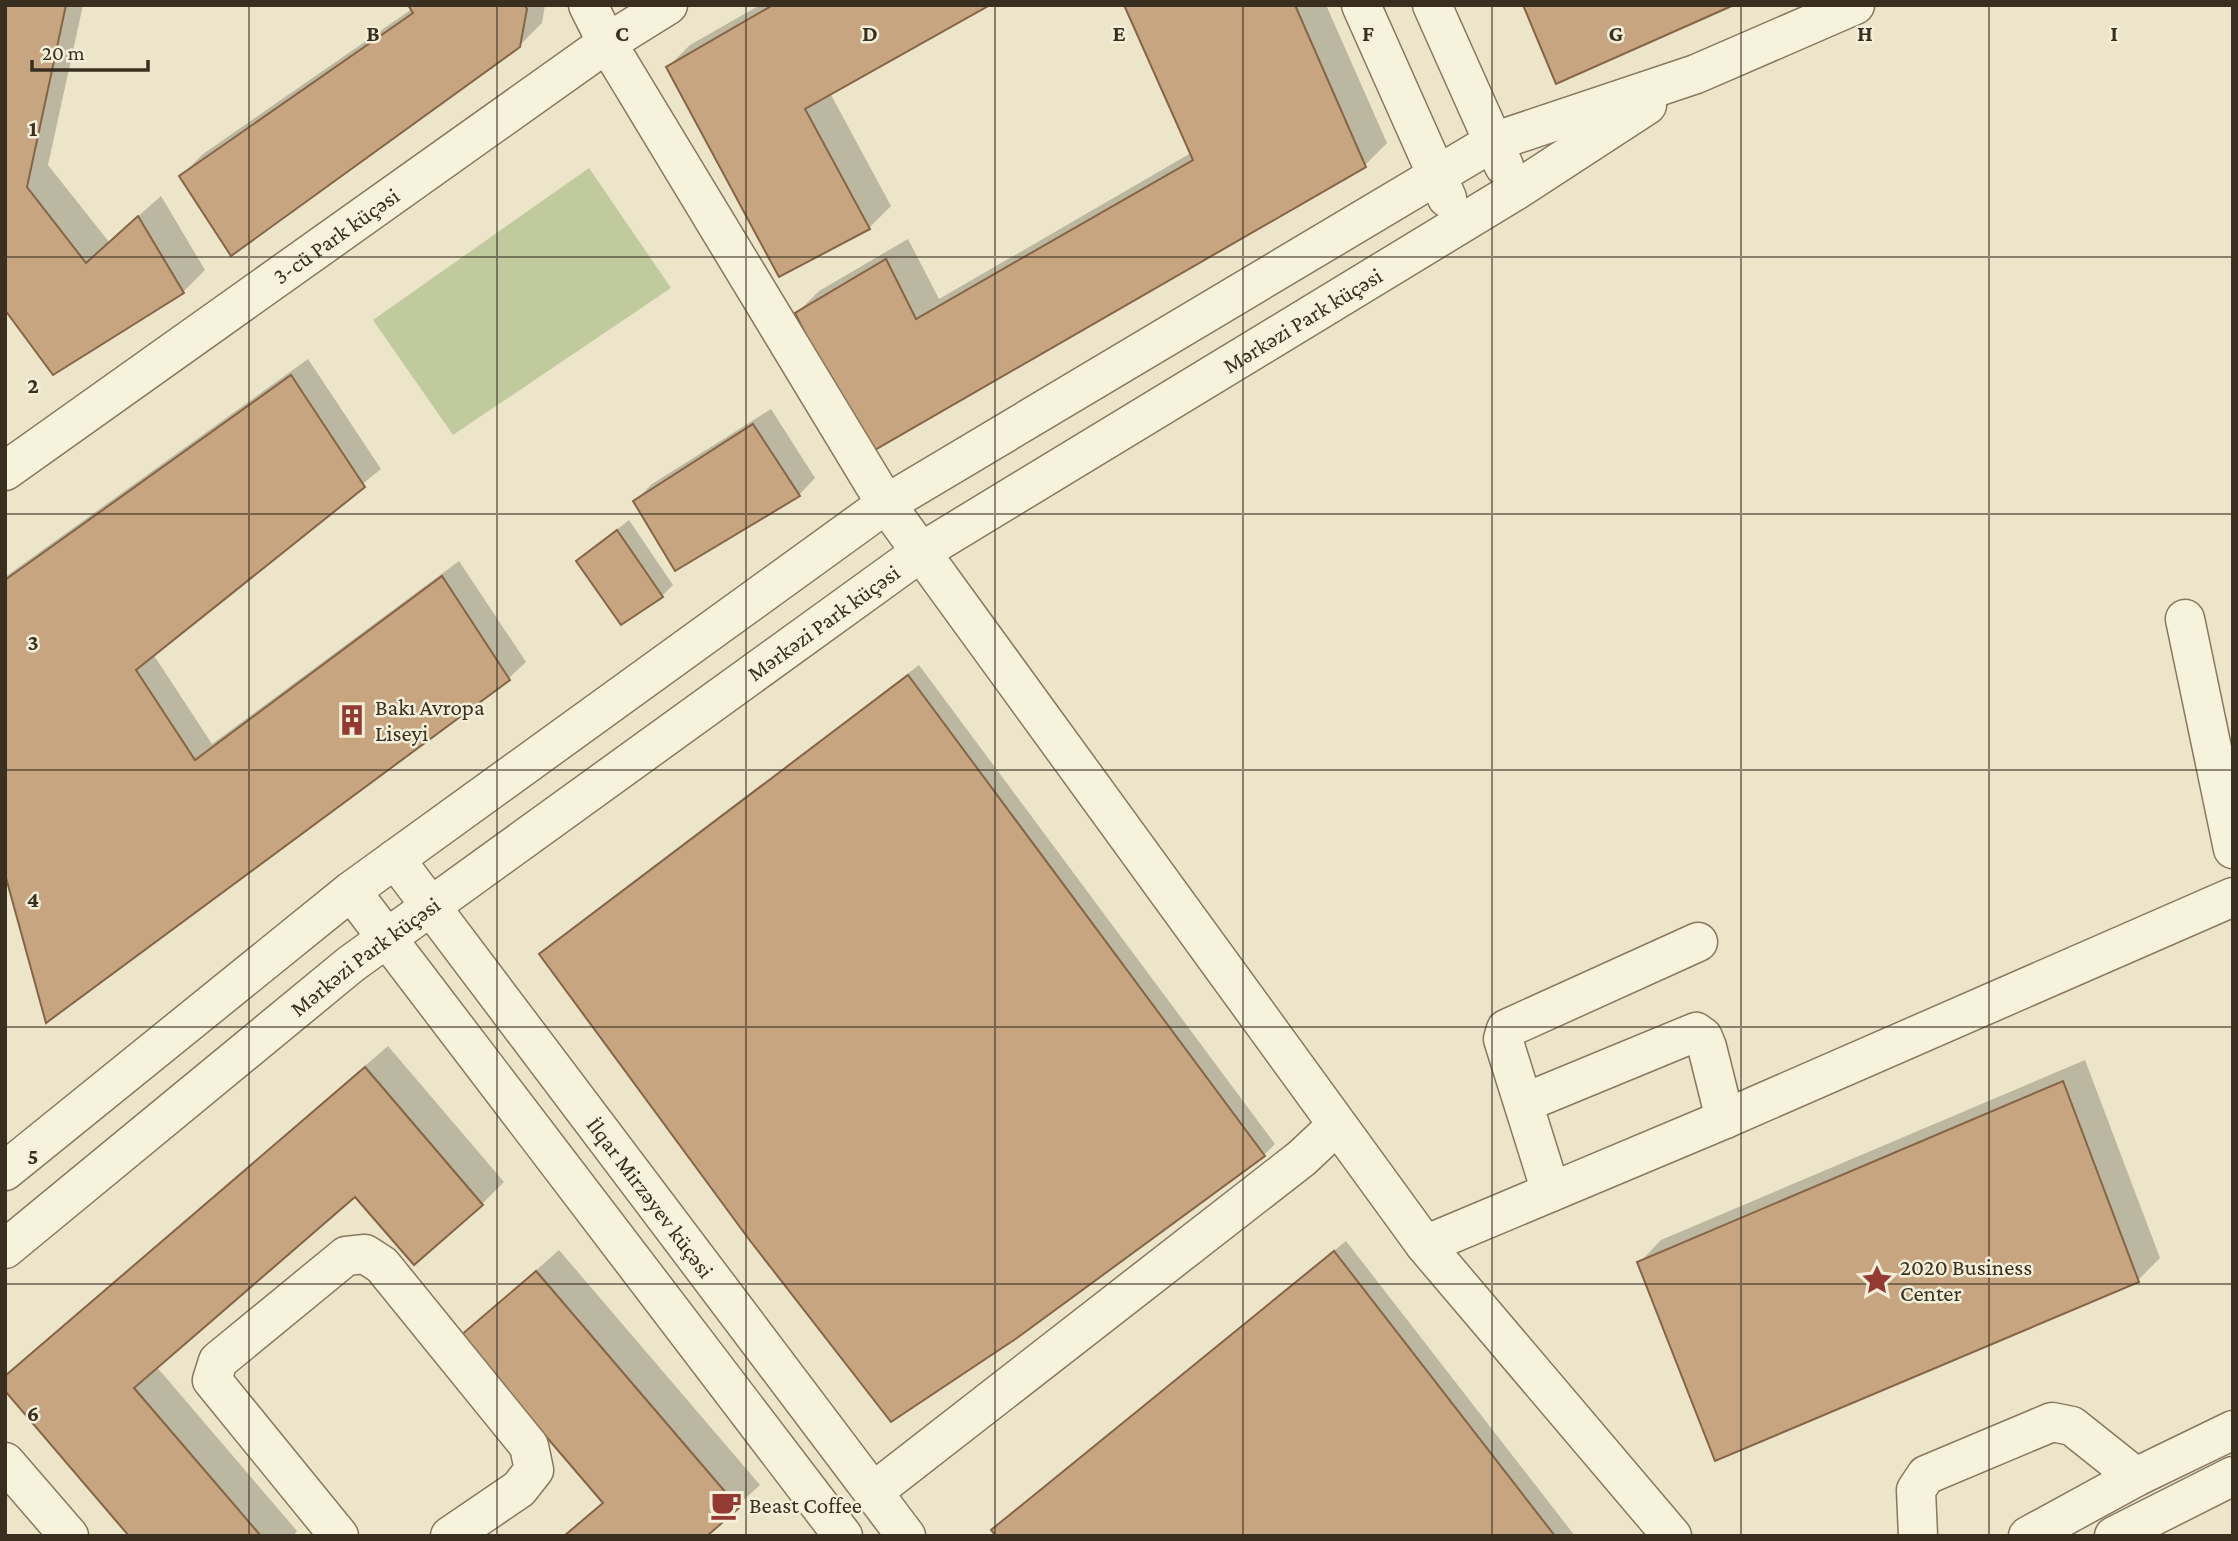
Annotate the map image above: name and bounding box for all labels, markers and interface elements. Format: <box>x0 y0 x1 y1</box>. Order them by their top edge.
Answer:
text: B <box>366 20 380 46</box>
text: C <box>615 20 629 46</box>
text: D <box>862 20 878 46</box>
text: E <box>1112 20 1126 46</box>
text: F <box>1362 20 1374 46</box>
text: G <box>1609 20 1624 46</box>
text: H <box>1857 20 1873 46</box>
text: I <box>2110 20 2118 46</box>
scale bar <box>32 28 147 72</box>
text: 20 m <box>42 41 85 65</box>
text: 1 <box>29 115 38 141</box>
street label: 3-cü Park küçəsi <box>268 182 404 289</box>
street label: Mərkəzi Park küçəsi <box>1218 262 1387 378</box>
text: 2 <box>27 372 39 398</box>
street label: Mərkəzi Park küçəsi <box>742 559 904 686</box>
text: 3 <box>27 629 39 655</box>
place label: Bakı Avropa Liseyi <box>375 694 485 746</box>
building icon: Bakı Avropa Liseyi <box>335 703 369 737</box>
text: 4 <box>27 886 39 912</box>
street label: Mərkəzi Park küçəsi <box>285 891 445 1022</box>
street label: İlqar Mirzəyev küçəsi <box>582 1112 719 1283</box>
text: 5 <box>27 1143 39 1169</box>
place label: 2020 Business Center <box>1900 1254 2032 1306</box>
place icon: 2020 Business Center <box>1860 1263 1894 1297</box>
text: 6 <box>27 1400 39 1426</box>
cafe icon: Beast Coffee <box>709 1488 743 1522</box>
place label: Beast Coffee <box>749 1492 862 1518</box>

